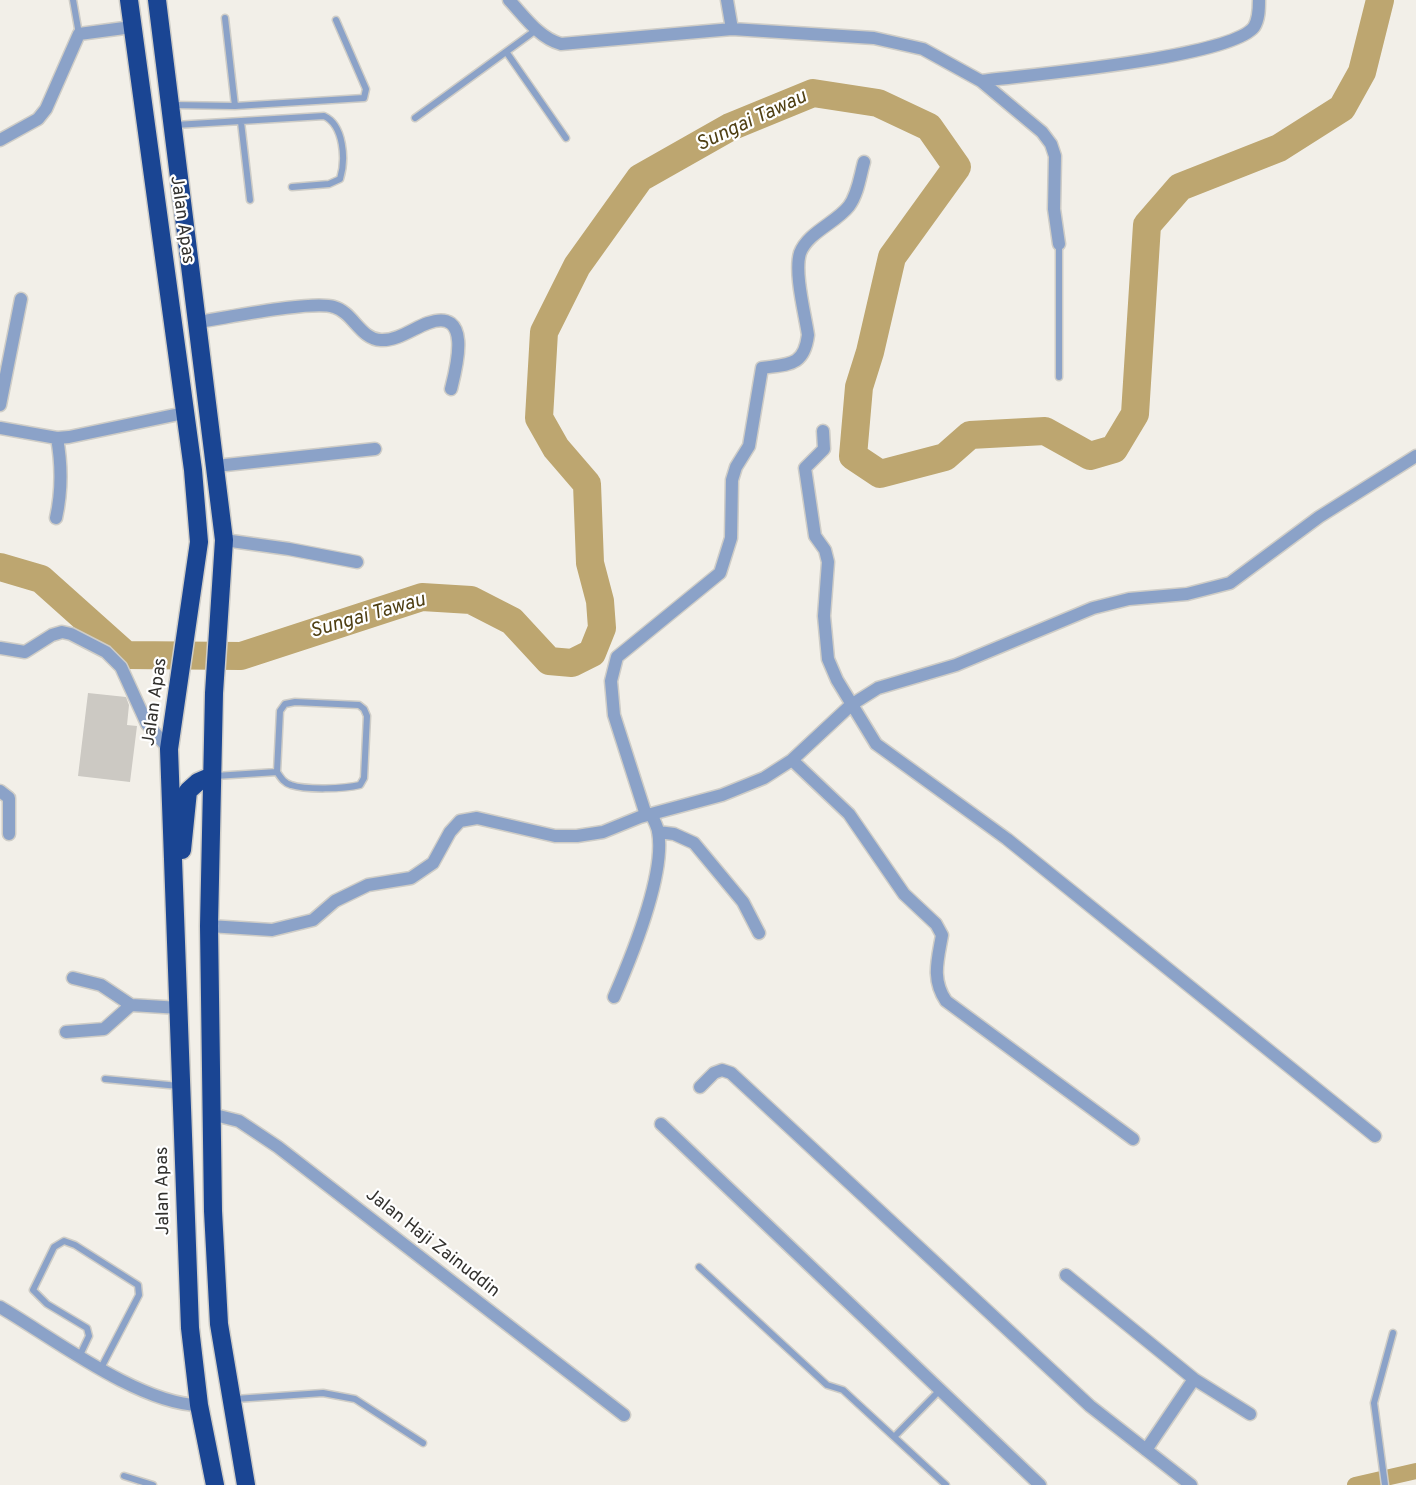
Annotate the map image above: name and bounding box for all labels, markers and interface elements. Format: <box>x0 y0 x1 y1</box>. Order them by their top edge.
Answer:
water label: Sungai Tawau <box>693 86 811 158</box>
street label: Jalan Apas <box>164 175 198 265</box>
water label: Sungai Tawau <box>308 589 428 645</box>
street label: Jalan Apas <box>139 657 173 747</box>
street label: Jalan Apas <box>152 1147 176 1235</box>
street label: Jalan Haji Zainuddin <box>361 1185 503 1303</box>

